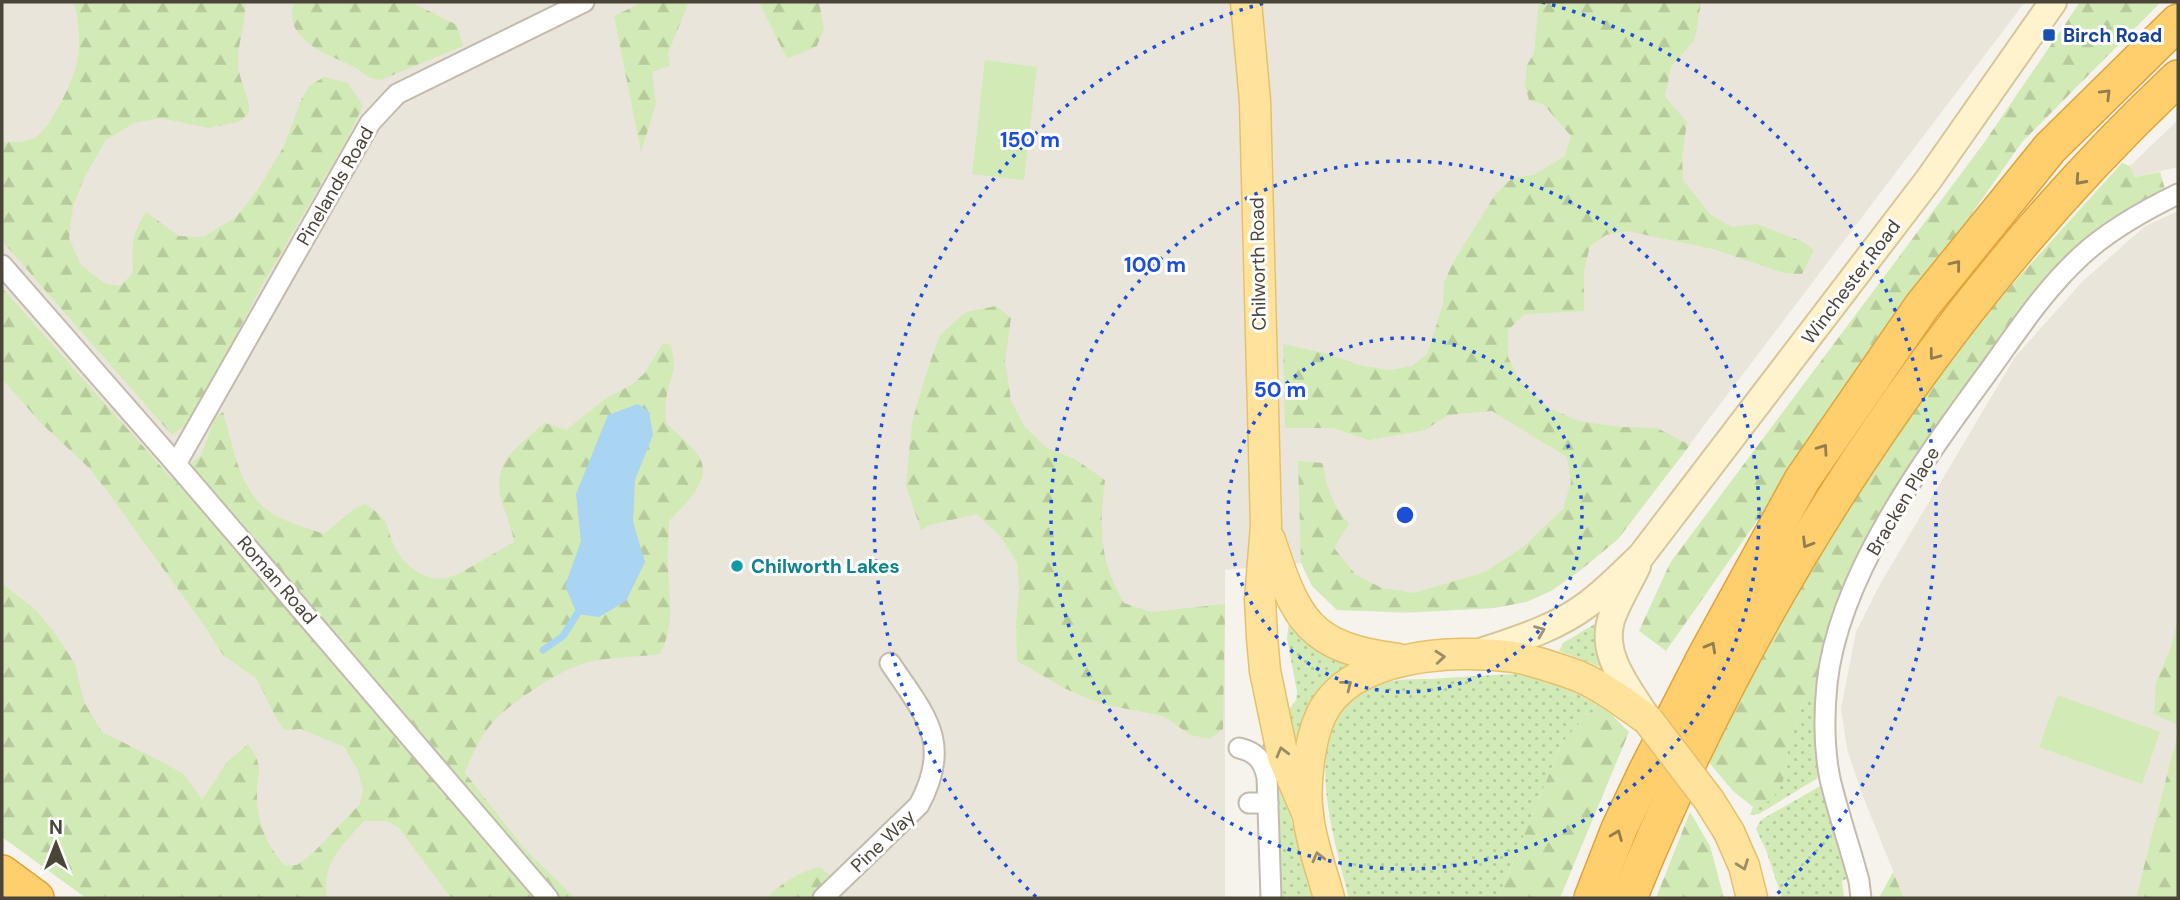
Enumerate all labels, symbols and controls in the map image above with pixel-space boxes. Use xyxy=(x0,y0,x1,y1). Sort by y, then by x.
place label: Birch Road xyxy=(2063,23,2162,48)
marker: Birch Road xyxy=(2041,27,2057,43)
one-way arrow xyxy=(2097,89,2110,102)
street label: Pinelands Road xyxy=(291,122,379,250)
text: 150 m xyxy=(1000,126,1060,154)
one-way arrow xyxy=(2075,172,2088,185)
street label: Chilworth Road xyxy=(1244,197,1272,331)
street label: Winchester Road xyxy=(1796,215,1906,349)
text: 100 m xyxy=(1124,251,1186,279)
one-way arrow xyxy=(1948,260,1960,273)
one-way arrow xyxy=(1930,347,1943,359)
text: 50 m xyxy=(1254,376,1306,404)
street label: Bracken Place xyxy=(1861,442,1945,560)
one-way arrow xyxy=(1815,444,1827,457)
centre of rings xyxy=(1393,503,1417,527)
street label: Roman Road xyxy=(232,530,322,630)
one-way arrow xyxy=(1802,535,1815,548)
place label: Chilworth Lakes xyxy=(751,554,900,579)
marker: Chilworth Lakes xyxy=(729,558,745,574)
one-way arrow xyxy=(1533,625,1545,639)
one-way arrow xyxy=(1702,642,1716,654)
one-way arrow xyxy=(1435,650,1446,665)
one-way arrow xyxy=(1339,680,1352,693)
one-way arrow xyxy=(1276,746,1290,758)
street label: Pine Way xyxy=(845,804,921,878)
north arrow xyxy=(21,809,91,879)
text: N xyxy=(49,815,63,840)
one-way arrow xyxy=(1609,829,1623,842)
one-way arrow xyxy=(1312,851,1326,863)
one-way arrow xyxy=(1734,858,1748,870)

